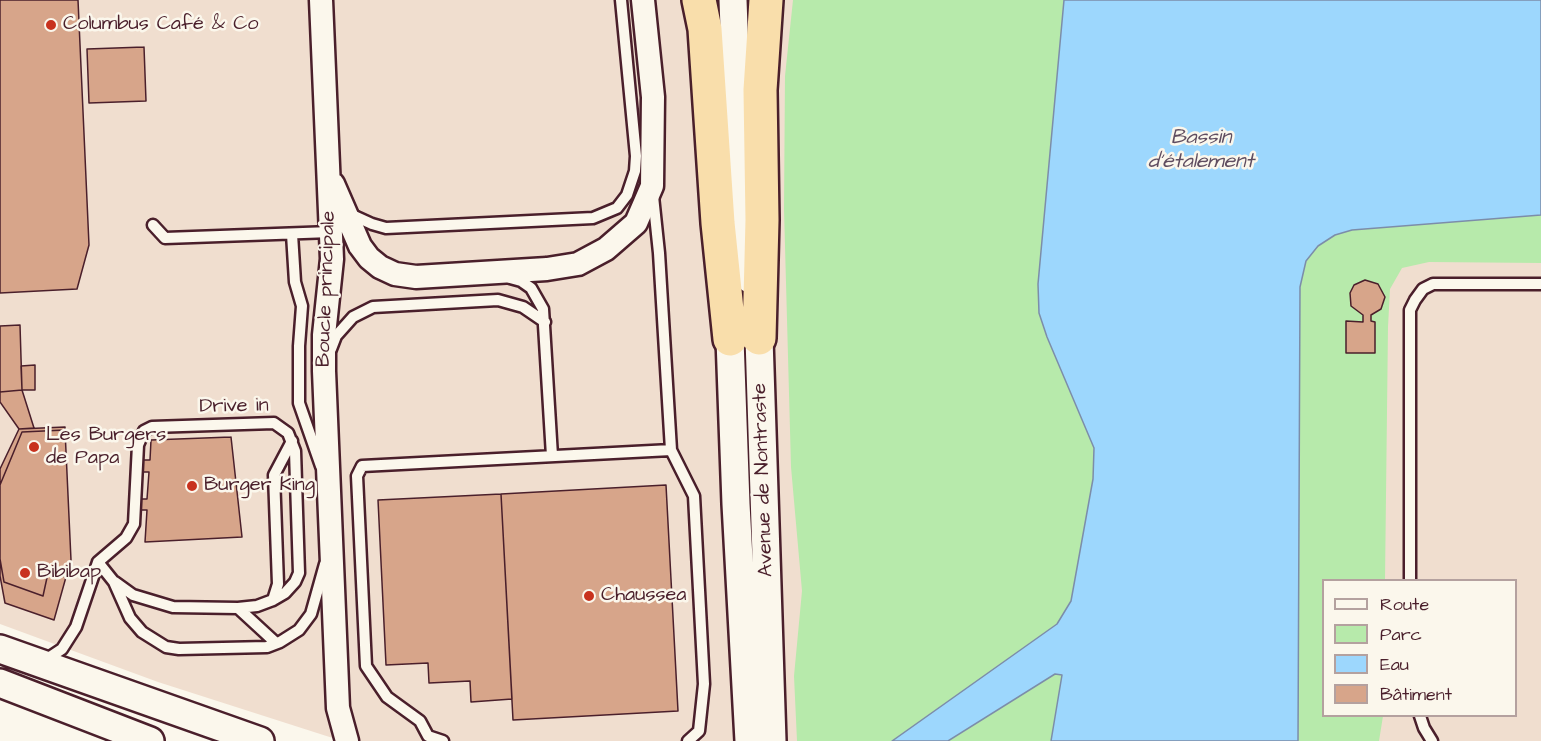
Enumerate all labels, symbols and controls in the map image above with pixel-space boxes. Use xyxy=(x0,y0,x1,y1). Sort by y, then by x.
place label: Columbus Café & Co xyxy=(63,13,259,37)
marker: Columbus Café & Co xyxy=(44,18,58,32)
water label: Bassin d'étalement xyxy=(1148,126,1254,176)
street label: Boucle principale xyxy=(312,210,342,368)
street label: Avenue de Nontraste xyxy=(749,383,779,577)
street label: Drive in xyxy=(199,394,269,420)
place label: Les Burgers de Papa xyxy=(46,424,166,471)
marker: Les Burgers de Papa xyxy=(27,440,41,454)
place label: Burger King xyxy=(204,474,315,498)
marker: Burger King xyxy=(185,479,199,493)
place label: Bibibap xyxy=(37,561,101,585)
marker: Bibibap xyxy=(18,566,32,580)
legend xyxy=(1322,579,1517,717)
place label: Chaussea xyxy=(601,584,686,608)
marker: Chaussea xyxy=(582,589,596,603)
text: Route xyxy=(1380,592,1429,617)
text: Parc xyxy=(1380,622,1422,647)
text: Eau xyxy=(1380,652,1409,677)
text: Bâtiment xyxy=(1380,682,1452,707)

